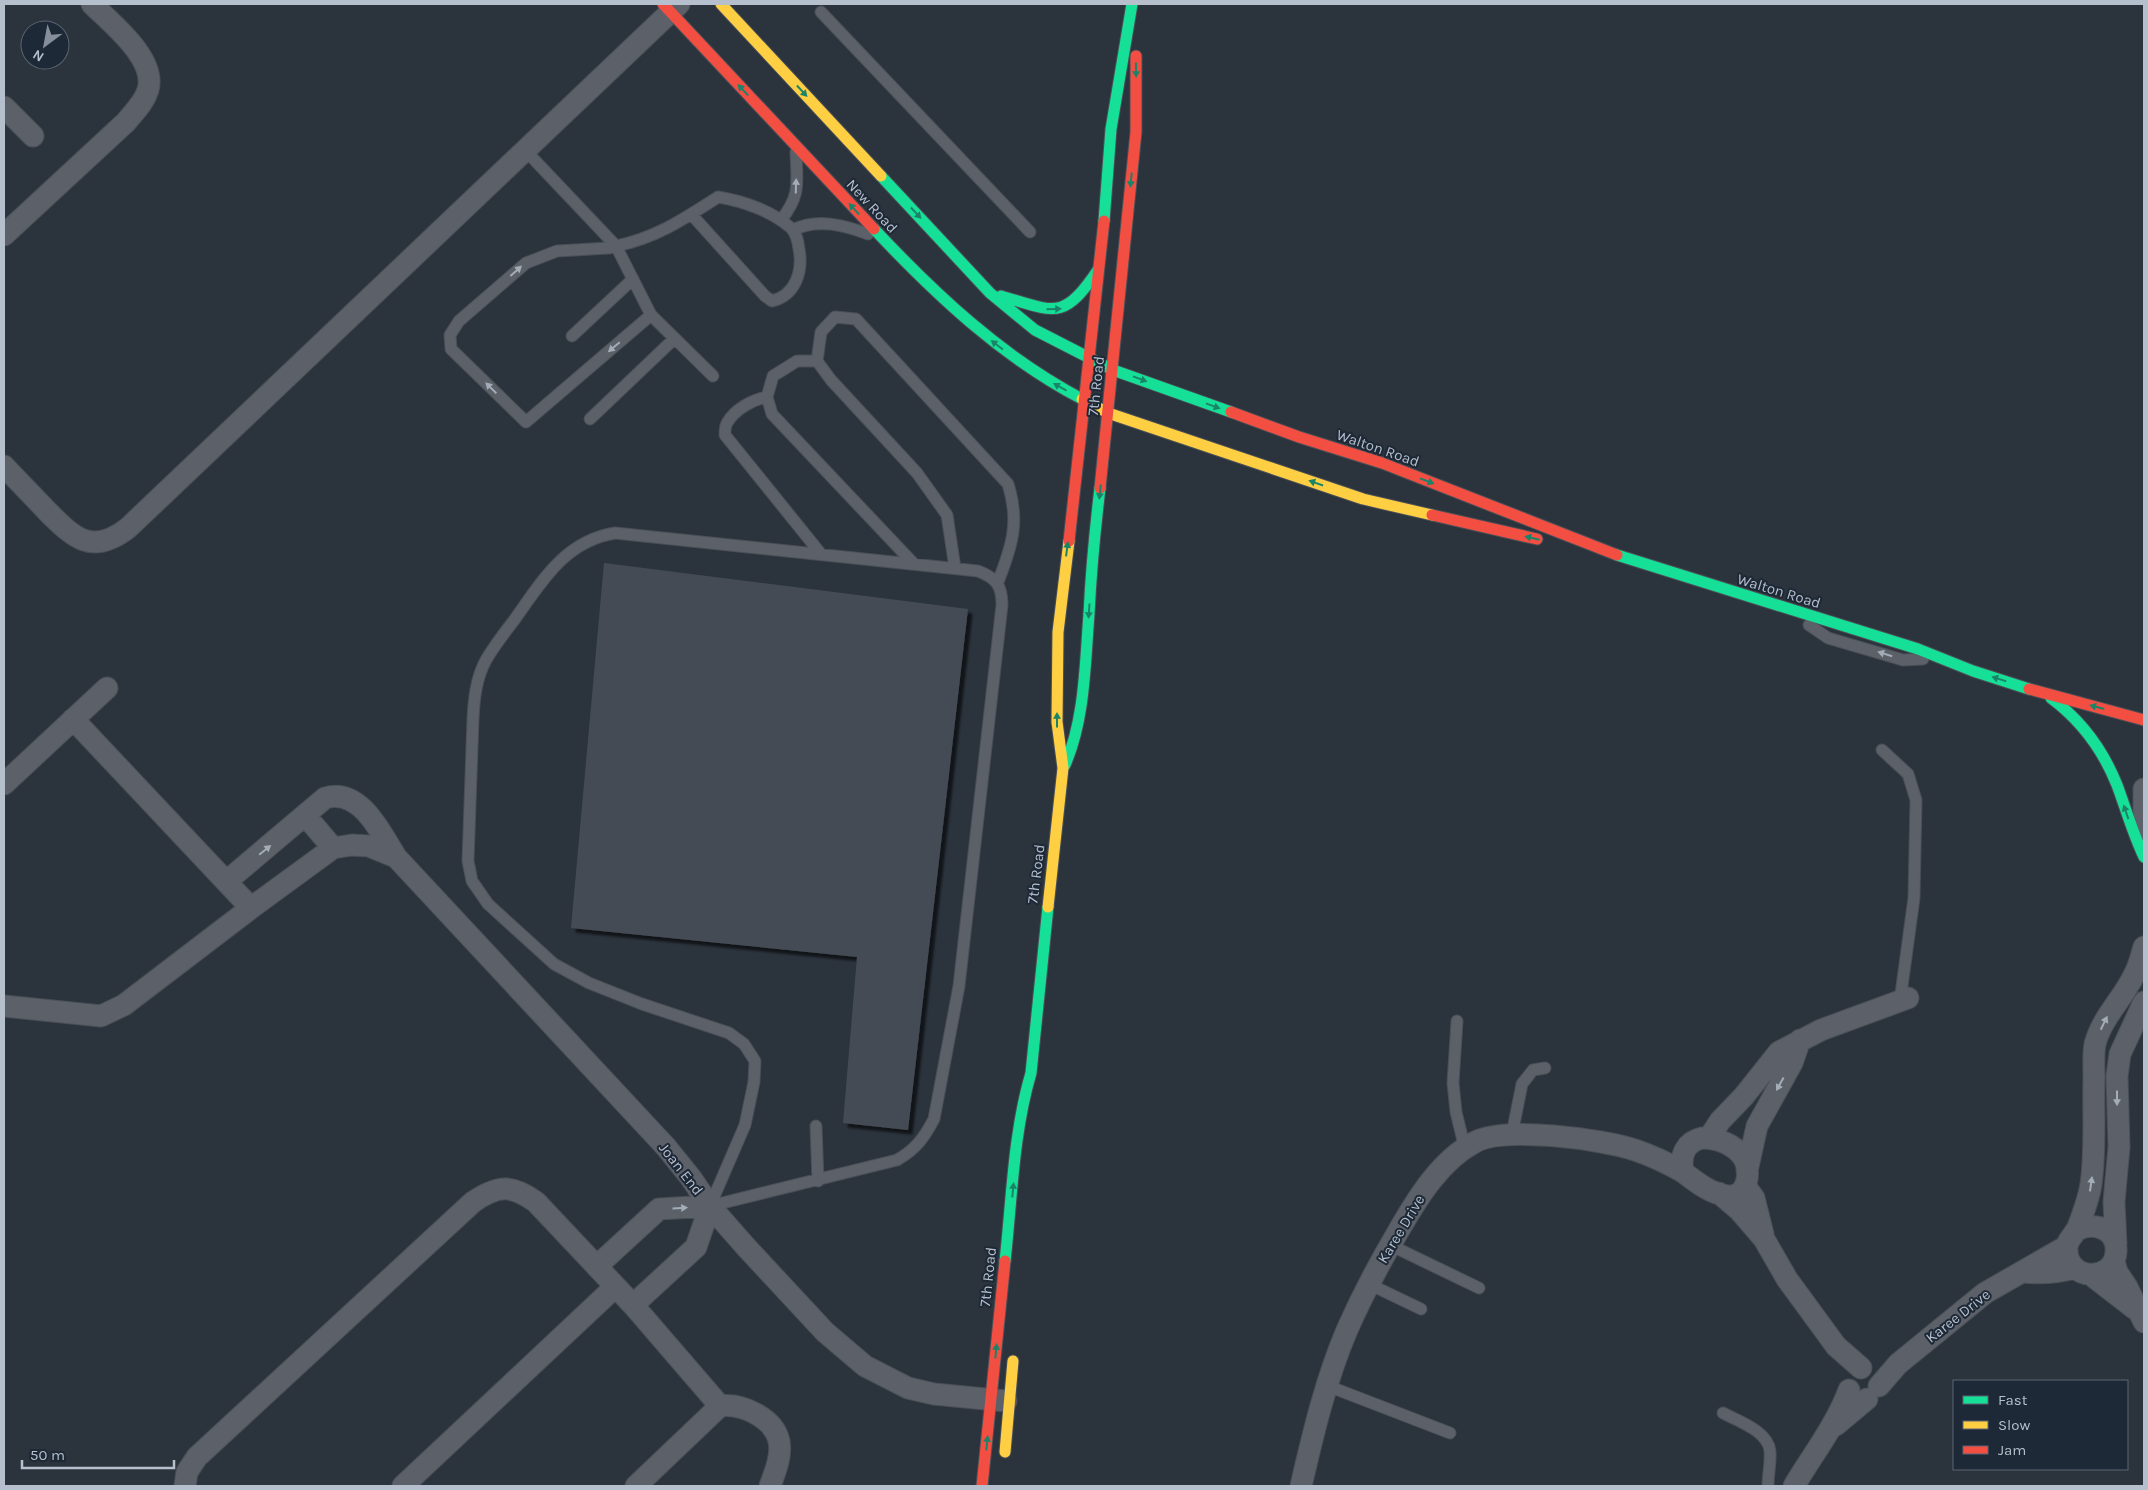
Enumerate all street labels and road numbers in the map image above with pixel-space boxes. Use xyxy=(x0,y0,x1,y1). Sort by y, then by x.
street label: New Road xyxy=(843,175,901,237)
street label: 7th Road xyxy=(1084,355,1108,417)
street label: Walton Road xyxy=(1334,425,1422,471)
street label: Walton Road xyxy=(1735,570,1823,612)
street label: 7th Road xyxy=(1023,843,1049,905)
street label: Joan End xyxy=(655,1139,707,1199)
street label: Karee Drive xyxy=(1374,1191,1428,1267)
street label: 7th Road xyxy=(976,1246,1000,1308)
street label: Karee Drive xyxy=(1922,1285,1994,1347)

